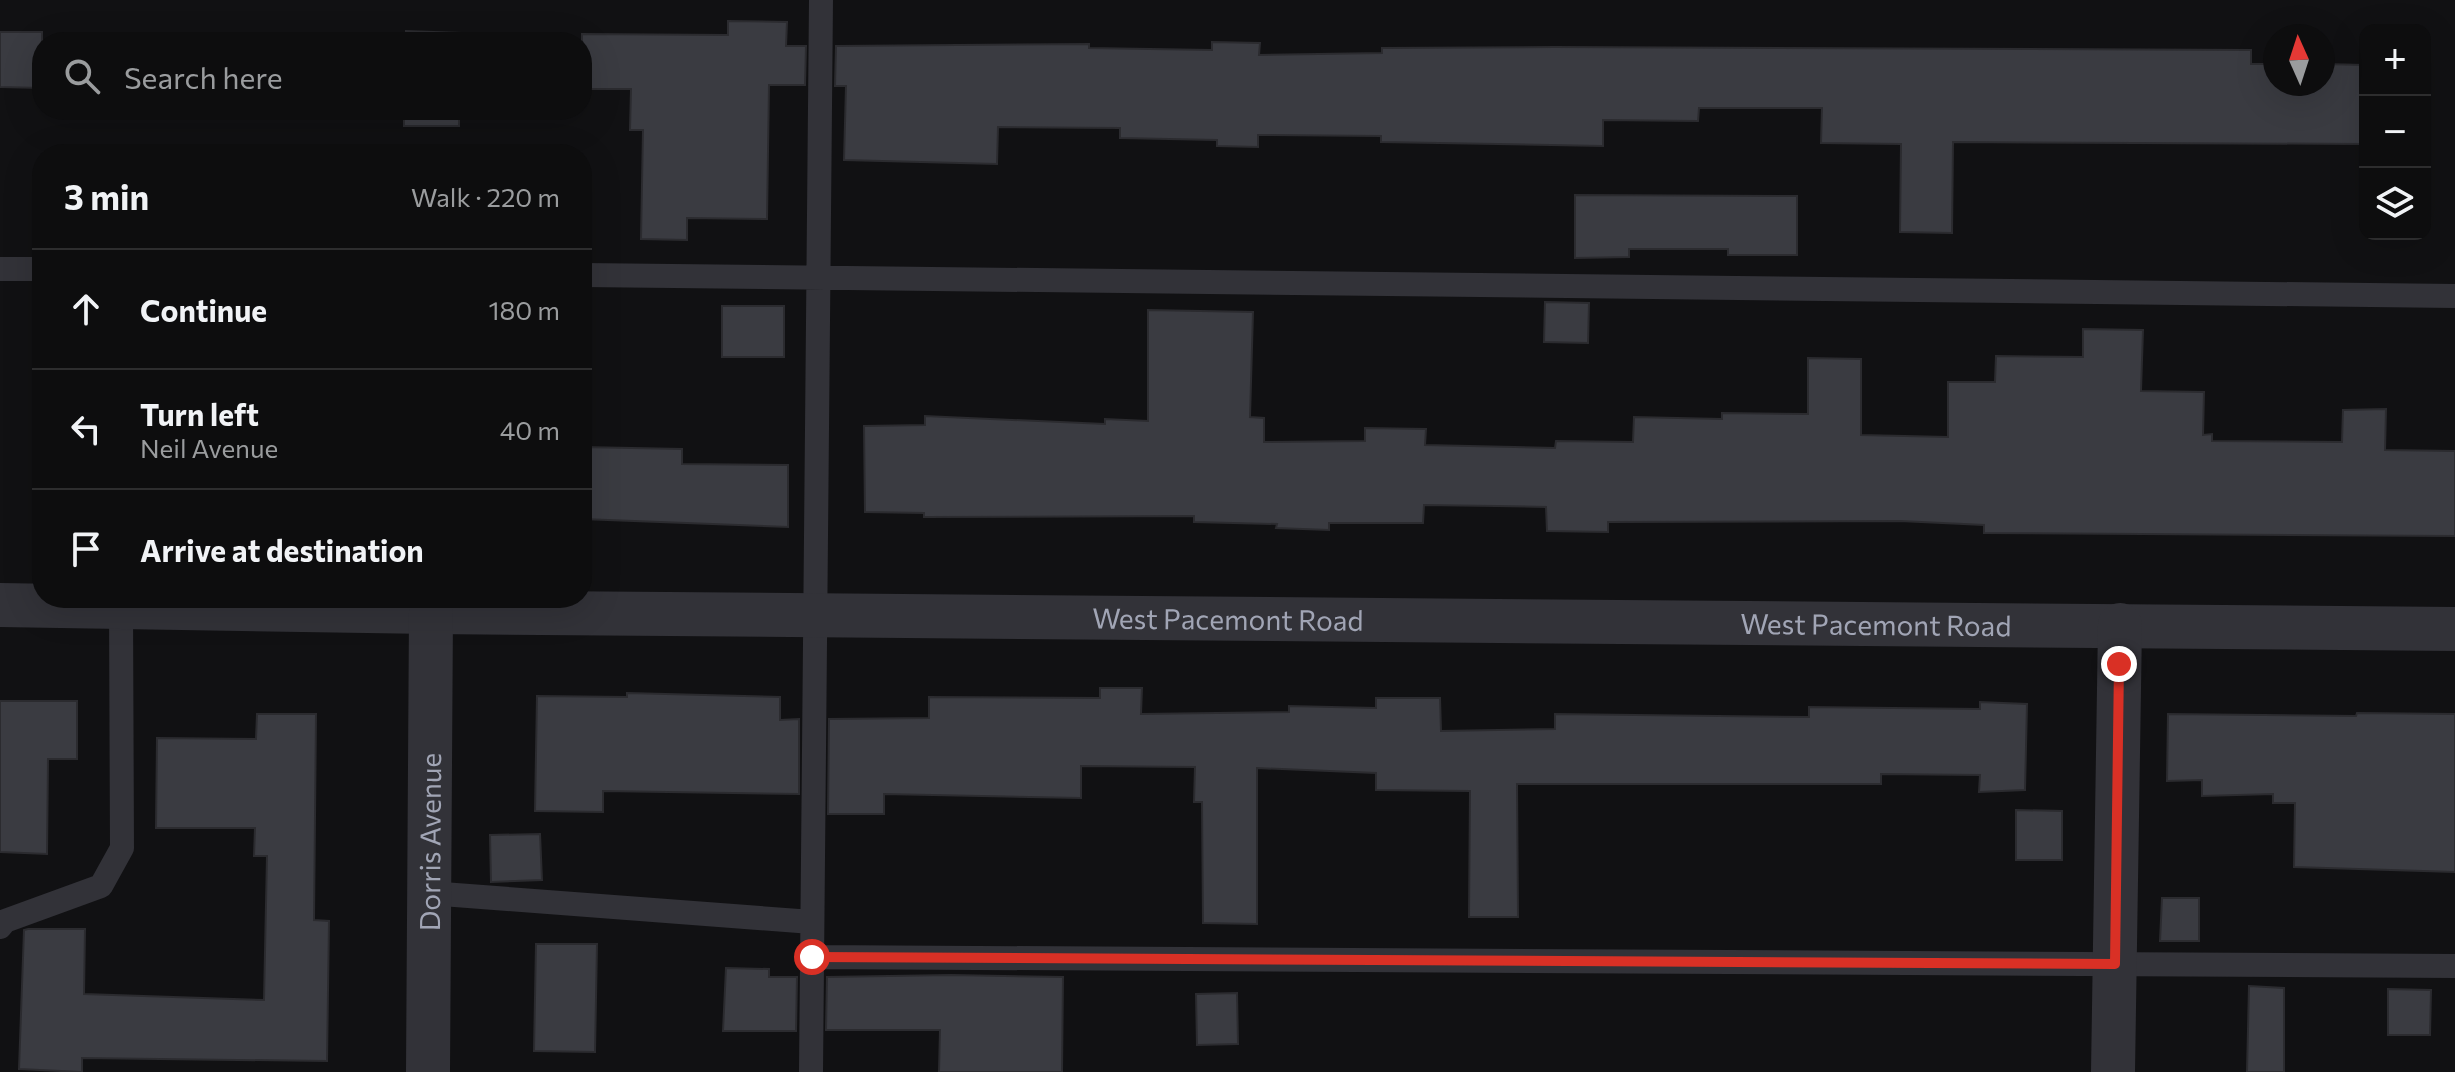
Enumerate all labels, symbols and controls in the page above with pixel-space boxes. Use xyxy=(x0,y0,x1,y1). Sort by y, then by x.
north arrow xyxy=(2263,24,2335,96)
map controls xyxy=(2359,24,2431,240)
button: + xyxy=(2359,24,2431,96)
search box xyxy=(32,32,592,120)
icon: search xyxy=(60,54,104,98)
text: Search here xyxy=(124,58,283,95)
button: − xyxy=(2359,96,2431,168)
button: layers xyxy=(2359,168,2431,240)
text: 3 min xyxy=(64,175,149,217)
text: Walk · 220 m xyxy=(411,181,560,212)
icon: ahead xyxy=(64,287,108,331)
text: Continue xyxy=(140,291,267,328)
text: 180 m xyxy=(488,294,560,325)
text: Turn left xyxy=(140,395,259,432)
icon: left xyxy=(64,407,108,451)
text: 40 m xyxy=(500,414,560,445)
text: Neil Avenue xyxy=(140,432,278,463)
icon: arrive xyxy=(64,527,108,571)
text: Arrive at destination xyxy=(140,531,424,568)
street label: West Pacemont Road xyxy=(1092,601,1364,637)
street label: West Pacemont Road xyxy=(1740,606,2012,642)
route end xyxy=(2101,646,2137,682)
street label: Dorris Avenue xyxy=(412,753,447,931)
route start xyxy=(794,939,830,975)

